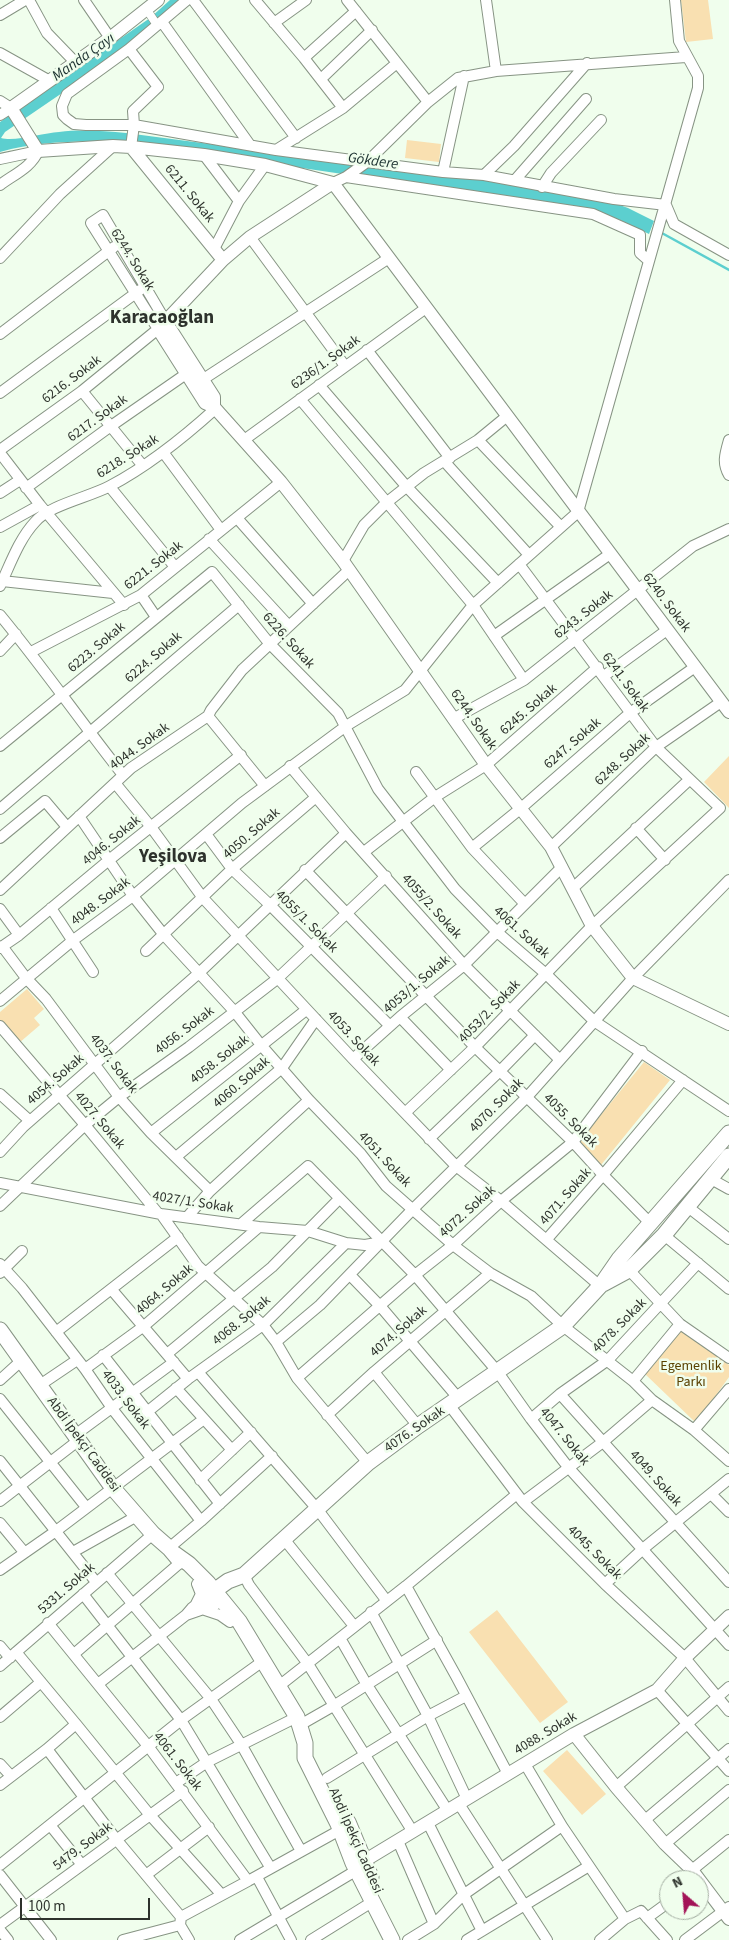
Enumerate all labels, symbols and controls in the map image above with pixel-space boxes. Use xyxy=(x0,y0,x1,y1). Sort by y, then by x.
water label: Manda Çayı xyxy=(49,30,119,86)
water label: Gökdere xyxy=(347,150,399,174)
street label: 6211. Sokak xyxy=(160,162,218,226)
street label: 6244. Sokak xyxy=(106,226,158,294)
district label: Karacaoğlan xyxy=(110,308,214,330)
street label: 6236/1. Sokak xyxy=(288,332,364,394)
street label: 6216. Sokak xyxy=(39,352,105,408)
street label: 6217. Sokak xyxy=(65,392,131,446)
street label: 6218. Sokak xyxy=(94,431,162,483)
street label: 6221. Sokak xyxy=(121,538,187,594)
street label: 6240. Sokak xyxy=(638,570,694,636)
street label: 6243. Sokak xyxy=(551,587,617,643)
street label: 6226. Sokak xyxy=(258,609,318,673)
street label: 6223. Sokak xyxy=(65,619,129,677)
street label: 6224. Sokak xyxy=(122,629,186,687)
street label: 6241. Sokak xyxy=(598,650,652,716)
street label: 6245. Sokak xyxy=(497,681,561,739)
street label: 6244. Sokak xyxy=(446,687,500,753)
street label: 6247. Sokak xyxy=(541,715,605,773)
street label: 4044. Sokak xyxy=(107,720,173,774)
street label: 6248. Sokak xyxy=(592,730,654,790)
street label: 4050. Sokak xyxy=(220,805,284,863)
street label: 4046. Sokak xyxy=(80,812,144,870)
district label: Yeşilova xyxy=(139,847,207,869)
street label: 4055/2. Sokak xyxy=(397,871,465,943)
street label: 4048. Sokak xyxy=(68,874,134,930)
street label: 4055/1. Sokak xyxy=(271,887,341,957)
street label: 4061. Sokak xyxy=(489,903,553,963)
street label: 4053/1. Sokak xyxy=(380,952,454,1018)
street label: 4053/2. Sokak xyxy=(456,977,524,1047)
street label: 4056. Sokak xyxy=(152,1003,218,1059)
street label: 4053. Sokak xyxy=(323,1008,383,1070)
street label: 4037. Sokak xyxy=(85,1031,141,1097)
street label: 4058. Sokak xyxy=(187,1032,253,1088)
street label: 4054. Sokak xyxy=(24,1051,88,1109)
street label: 4060. Sokak xyxy=(210,1054,274,1112)
street label: 4070. Sokak xyxy=(466,1075,528,1137)
street label: 4027. Sokak xyxy=(70,1089,128,1153)
street label: 4055. Sokak xyxy=(539,1090,601,1152)
street label: 4051. Sokak xyxy=(354,1129,414,1191)
street label: 4071. Sokak xyxy=(537,1165,595,1229)
street label: 4072. Sokak xyxy=(436,1182,500,1242)
street label: 4027/1. Sokak xyxy=(151,1188,235,1218)
street label: 4064. Sokak xyxy=(133,1261,197,1319)
street label: 4068. Sokak xyxy=(210,1292,274,1350)
street label: 4078. Sokak xyxy=(589,1295,651,1357)
street label: 4074. Sokak xyxy=(367,1303,431,1361)
park label: Egemenlik Parkı xyxy=(660,1359,722,1391)
street label: 4033. Sokak xyxy=(97,1367,153,1433)
street label: Abdi İpekçi Caddesi xyxy=(43,1394,123,1496)
street label: 4076. Sokak xyxy=(382,1403,448,1457)
street label: 4047. Sokak xyxy=(535,1405,593,1469)
street label: 4049. Sokak xyxy=(625,1447,685,1511)
street label: 4045. Sokak xyxy=(563,1522,625,1584)
street label: 5331. Sokak xyxy=(35,1560,99,1618)
street label: 4088. Sokak xyxy=(512,1709,580,1759)
street label: 4061. Sokak xyxy=(149,1729,205,1795)
street label: Abdi İpekçi Caddesi xyxy=(324,1786,386,1896)
street label: 5479. Sokak xyxy=(50,1819,116,1875)
north arrow xyxy=(659,1870,709,1920)
text: N xyxy=(669,1872,686,1894)
scale bar xyxy=(22,1888,152,1920)
text: 100 m xyxy=(28,1896,66,1917)

